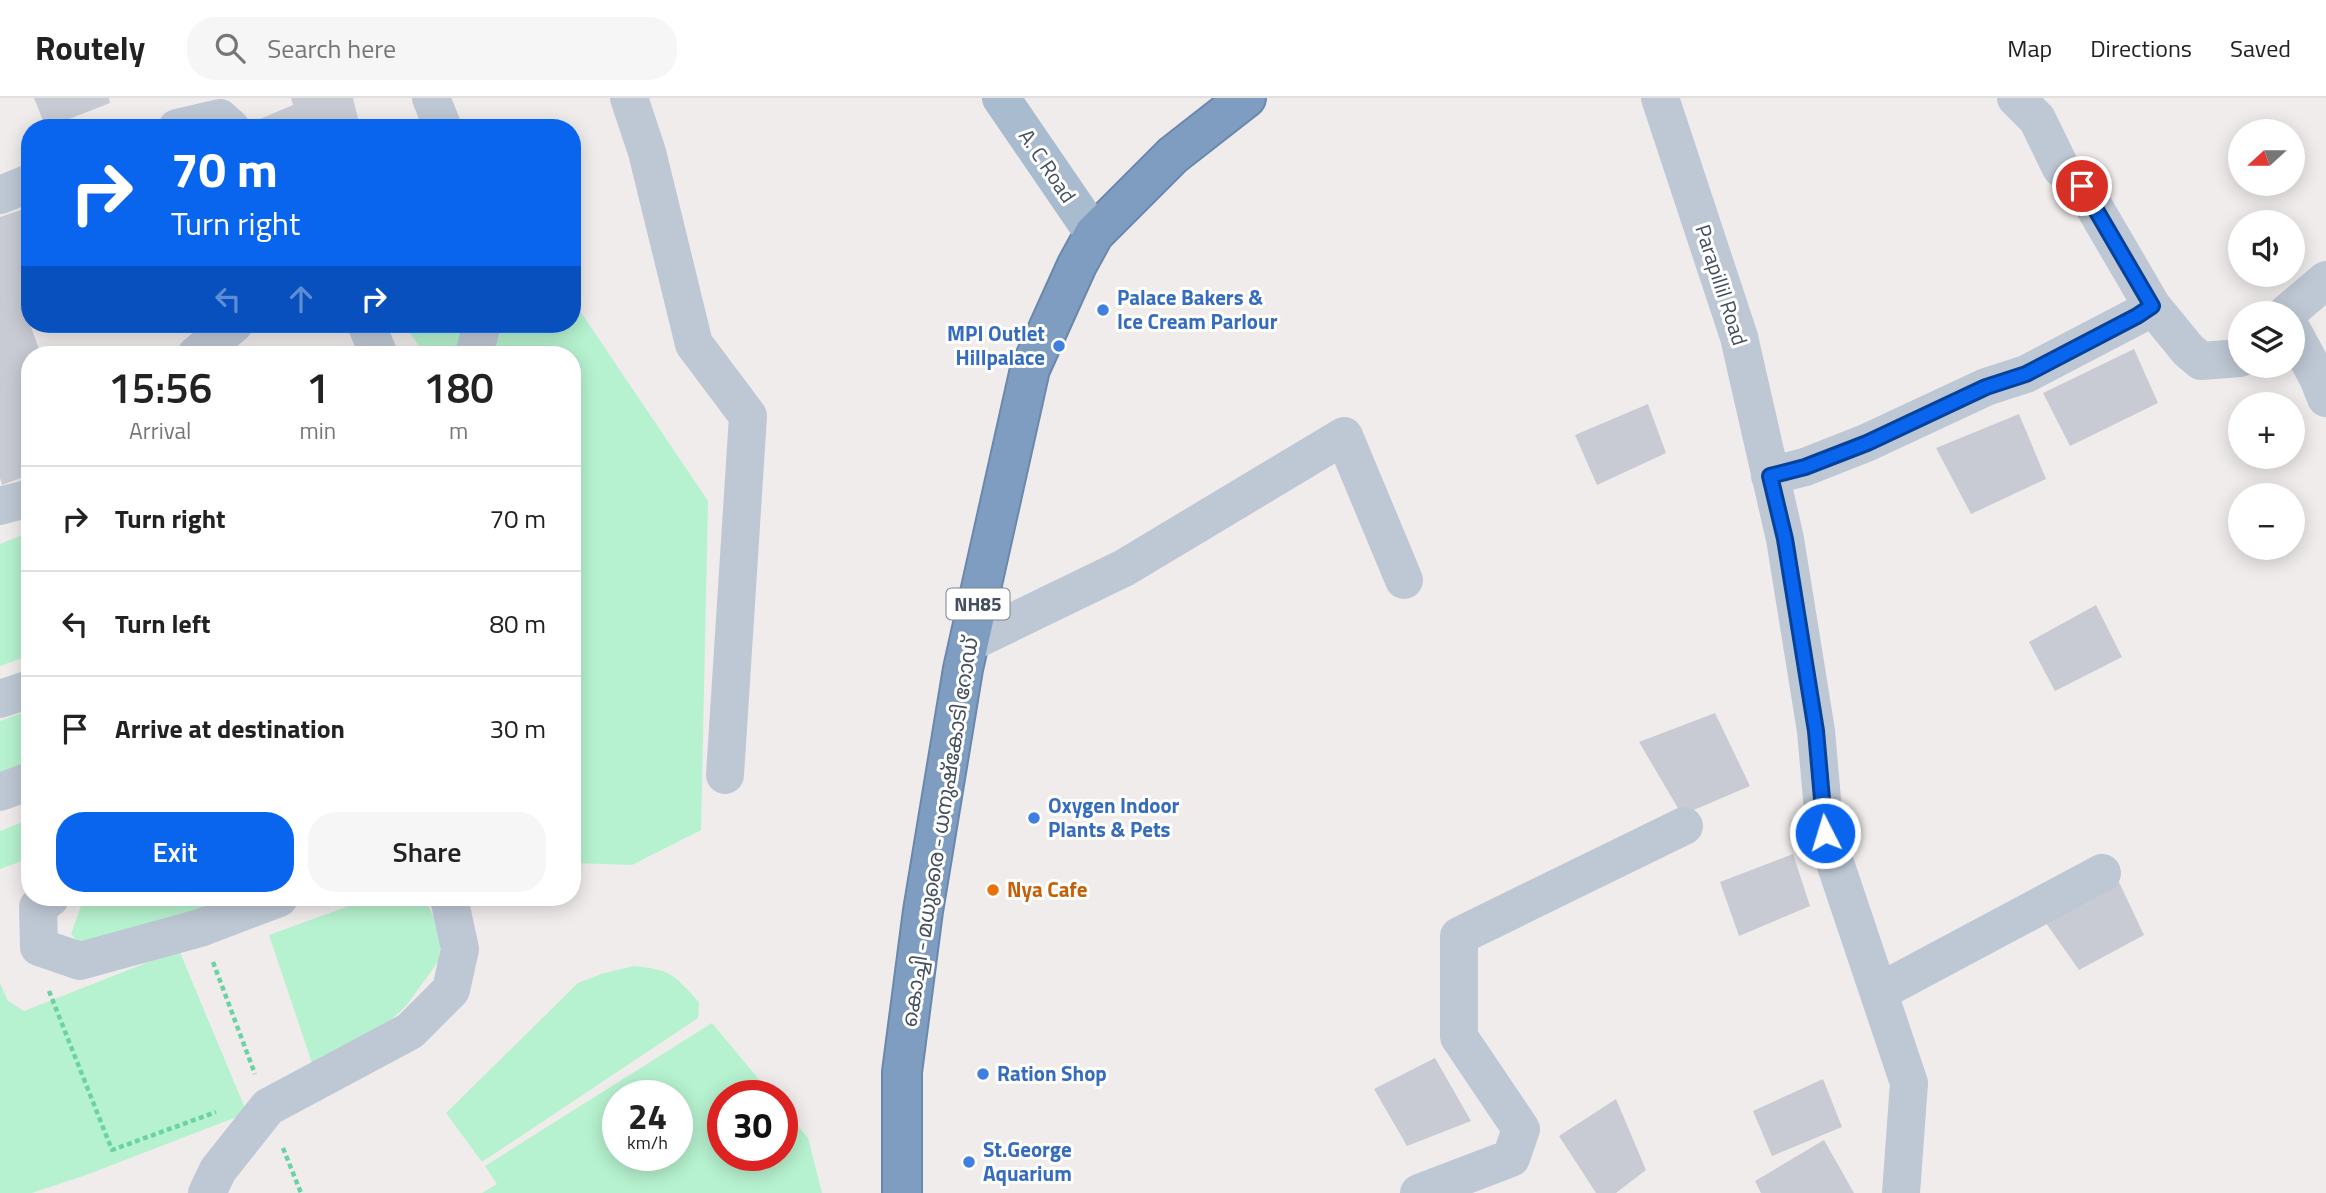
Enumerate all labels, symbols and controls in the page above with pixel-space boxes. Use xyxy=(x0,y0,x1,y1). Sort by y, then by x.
search box xyxy=(187,17,677,80)
text: Routely xyxy=(35,23,145,73)
icon: search xyxy=(211,29,249,67)
text: Search here xyxy=(267,29,396,68)
text: Map xyxy=(2007,30,2052,66)
text: Directions xyxy=(2090,30,2192,66)
text: Saved xyxy=(2230,30,2291,66)
north arrow xyxy=(2228,119,2305,196)
map controls xyxy=(2228,119,2305,560)
street label: A. C Road xyxy=(1011,122,1084,209)
text: 70 m xyxy=(171,131,278,206)
icon: right xyxy=(56,147,147,238)
pin xyxy=(2052,156,2112,216)
icon: arrive xyxy=(2063,167,2101,205)
text: Turn right xyxy=(171,199,300,247)
button: sound xyxy=(2228,210,2305,287)
street label: Parapillil Road xyxy=(1687,220,1757,349)
icon: left xyxy=(209,280,247,318)
icon: ahead xyxy=(282,280,320,318)
icon: right xyxy=(355,280,393,318)
place label: Palace Bakers & Ice Cream Parlour xyxy=(1117,281,1278,337)
button: layers xyxy=(2228,301,2305,378)
marker: Palace Bakers & Ice Cream Parlour xyxy=(1095,302,1111,318)
place label: MPI Outlet Hillpalace xyxy=(947,317,1045,373)
marker: MPI Outlet Hillpalace xyxy=(1051,338,1067,354)
text: 15:56 xyxy=(108,355,212,419)
text: 1 xyxy=(306,355,330,419)
text: 180 xyxy=(423,355,494,419)
button: + xyxy=(2228,392,2305,469)
text: Arrival xyxy=(129,413,191,448)
text: min xyxy=(299,413,336,448)
text: m xyxy=(449,413,468,448)
button: − xyxy=(2228,483,2305,560)
text: Turn right xyxy=(115,499,226,538)
text: 70 m xyxy=(489,499,546,538)
icon: right xyxy=(56,500,94,538)
road number: NH85 xyxy=(946,589,1010,620)
text: Turn left xyxy=(115,604,210,643)
text: 80 m xyxy=(489,604,546,643)
icon: left xyxy=(56,605,94,643)
street label: കൊച്ചി - മധുരൈ - ധനുഷ്‌കോടി റോഡ് xyxy=(892,633,986,1029)
text: Arrive at destination xyxy=(115,709,345,748)
text: 30 m xyxy=(489,709,546,748)
icon: arrive xyxy=(56,710,94,748)
place label: Oxygen Indoor Plants & Pets xyxy=(1048,789,1180,845)
position arrow xyxy=(1788,796,1862,870)
marker: Oxygen Indoor Plants & Pets xyxy=(1026,810,1042,826)
button: Exit xyxy=(56,812,294,892)
button: Share xyxy=(308,812,546,892)
place label: Nya Cafe xyxy=(1007,873,1088,905)
marker: Nya Cafe xyxy=(985,882,1001,898)
place label: Ration Shop xyxy=(997,1057,1107,1089)
marker: Ration Shop xyxy=(975,1066,991,1082)
speed limit sign: 30 xyxy=(707,1080,798,1171)
text: 24 xyxy=(628,1089,667,1143)
text: km/h xyxy=(627,1129,668,1156)
place label: St.George Aquarium xyxy=(983,1133,1072,1189)
marker: St.George Aquarium xyxy=(961,1154,977,1170)

